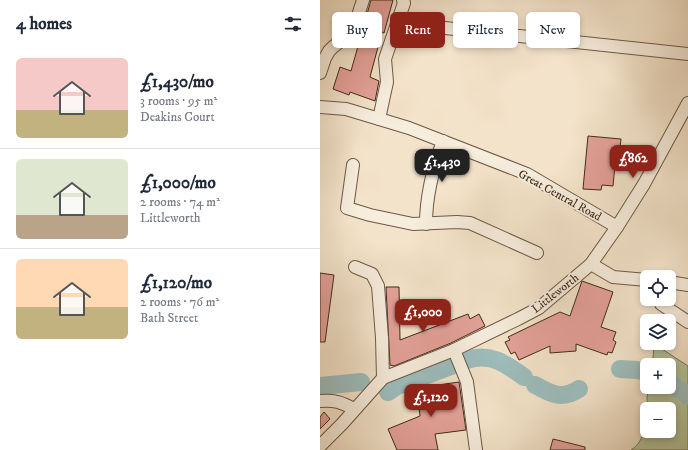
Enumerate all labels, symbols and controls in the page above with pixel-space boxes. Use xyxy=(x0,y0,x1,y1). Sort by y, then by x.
chip: Buy xyxy=(332,12,382,48)
chip: Rent xyxy=(390,12,445,48)
chip: Filters xyxy=(453,12,518,48)
chip: New xyxy=(526,12,580,48)
text: 4 homes xyxy=(16,13,72,35)
icon: filters xyxy=(282,13,304,35)
text: £1,430/mo xyxy=(140,71,214,93)
icon: home xyxy=(48,74,96,122)
text: 3 rooms · 95 m² xyxy=(140,93,217,109)
text: Deakins Court xyxy=(140,109,215,125)
pin: £862 xyxy=(609,145,657,179)
pin: £1,430 xyxy=(409,149,475,183)
text: £862 xyxy=(619,150,647,166)
text: £1,430 xyxy=(424,154,460,170)
street label: Great Central Road xyxy=(515,166,604,225)
text: £1,000/mo xyxy=(140,172,216,194)
icon: home xyxy=(48,175,96,223)
text: 2 rooms · 74 m² xyxy=(140,194,220,210)
text: Littleworth xyxy=(140,210,201,226)
street label: Littleworth xyxy=(529,270,583,317)
map controls xyxy=(640,270,676,438)
button: locate xyxy=(640,270,676,306)
text: £1,120/mo xyxy=(140,272,212,294)
icon: home xyxy=(48,275,96,323)
text: 2 rooms · 76 m² xyxy=(140,294,219,310)
pin: £1,000 xyxy=(390,299,456,333)
text: £1,000 xyxy=(404,304,442,320)
text: Bath Street xyxy=(140,310,198,326)
button: layers xyxy=(640,314,676,350)
button: + xyxy=(640,358,676,394)
pin: £1,120 xyxy=(398,384,464,418)
text: £1,120 xyxy=(413,389,449,405)
button: − xyxy=(640,402,676,438)

